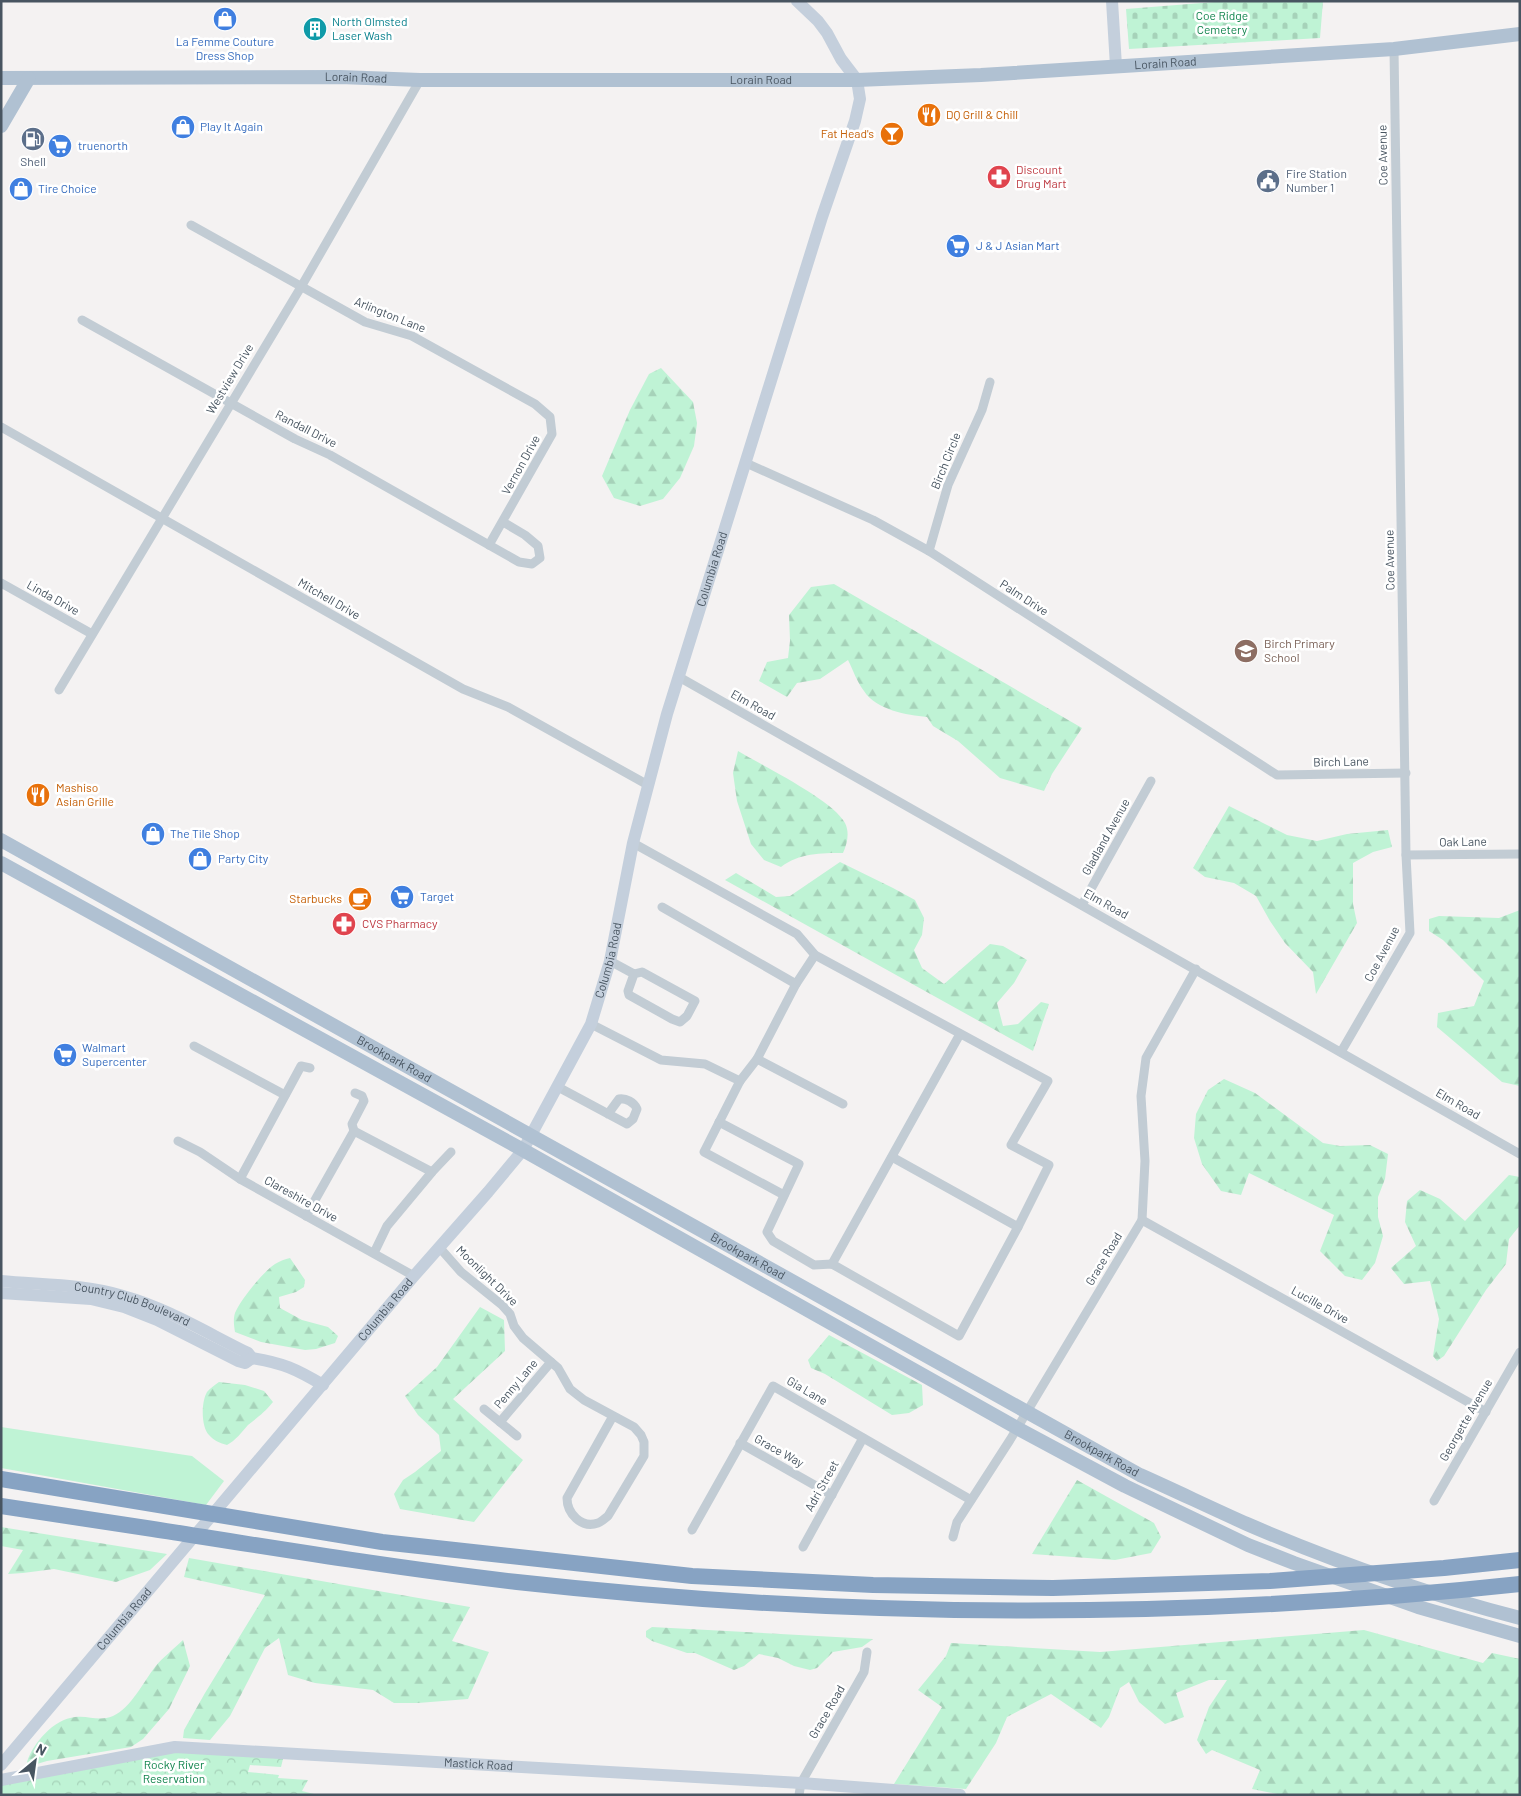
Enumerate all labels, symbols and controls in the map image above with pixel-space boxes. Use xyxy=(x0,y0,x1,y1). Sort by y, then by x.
shop icon: La Femme Couture Dress Shop xyxy=(212,6,238,32)
park label: Coe Ridge Cemetery xyxy=(1196,8,1248,36)
place label: North Olmsted Laser Wash xyxy=(332,14,407,42)
building icon: North Olmsted Laser Wash xyxy=(302,16,328,42)
place label: La Femme Couture Dress Shop xyxy=(176,34,274,62)
street label: Lorain Road xyxy=(1134,53,1197,71)
street label: Lorain Road xyxy=(325,69,387,85)
street label: Lorain Road xyxy=(730,72,792,86)
restaurant icon: DQ Grill & Chill xyxy=(916,102,942,128)
place label: DQ Grill & Chill xyxy=(946,107,1018,121)
shop icon: Play It Again xyxy=(170,114,196,140)
place label: Play It Again xyxy=(200,119,263,133)
bar icon: Fat Head's xyxy=(879,121,905,147)
street label: Coe Avenue xyxy=(1374,125,1390,186)
fuel station icon: Shell xyxy=(20,126,46,152)
place label: Fat Head's xyxy=(821,126,874,140)
supermarket icon: truenorth xyxy=(47,133,73,159)
place label: truenorth xyxy=(78,138,128,152)
place label: Shell xyxy=(20,154,46,168)
place label: Discount Drug Mart xyxy=(1016,162,1067,190)
pharmacy icon: Discount Drug Mart xyxy=(986,164,1012,190)
place label: Fire Station Number 1 xyxy=(1286,166,1347,194)
public building icon: Fire Station Number 1 xyxy=(1255,168,1281,194)
shop icon: Tire Choice xyxy=(8,176,34,202)
place label: Tire Choice xyxy=(38,181,97,195)
supermarket icon: J & J Asian Mart xyxy=(945,233,971,259)
place label: J & J Asian Mart xyxy=(976,238,1060,252)
street label: Arlington Lane xyxy=(353,293,428,335)
street label: Westview Drive xyxy=(203,341,256,416)
street label: Randall Drive xyxy=(273,407,340,450)
street label: Birch Circle xyxy=(927,430,963,491)
street label: Vernon Drive xyxy=(498,432,542,497)
street label: Columbia Road xyxy=(693,530,729,608)
street label: Coe Avenue xyxy=(1381,530,1397,591)
street label: Mitchell Drive xyxy=(296,575,363,622)
street label: Palm Drive xyxy=(998,576,1051,618)
street label: Linda Drive xyxy=(25,577,82,617)
place label: Birch Primary School xyxy=(1264,636,1335,664)
school or university icon: Birch Primary School xyxy=(1233,638,1259,664)
street label: Elm Road xyxy=(729,686,778,722)
street label: Birch Lane xyxy=(1313,754,1369,768)
place label: Mashiso Asian Grille xyxy=(56,780,114,808)
restaurant icon: Mashiso Asian Grille xyxy=(25,782,51,808)
street label: Gladland Avenue xyxy=(1078,796,1132,877)
shop icon: The Tile Shop xyxy=(140,821,166,847)
place label: The Tile Shop xyxy=(170,826,240,840)
street label: Oak Lane xyxy=(1439,834,1487,848)
shop icon: Party City xyxy=(187,846,213,872)
place label: Party City xyxy=(218,851,269,865)
supermarket icon: Target xyxy=(389,884,415,910)
street label: Elm Road xyxy=(1082,885,1131,921)
cafe icon: Starbucks xyxy=(347,886,373,912)
place label: Target xyxy=(420,889,454,903)
place label: Starbucks xyxy=(289,891,342,905)
pharmacy icon: CVS Pharmacy xyxy=(331,911,357,937)
place label: CVS Pharmacy xyxy=(362,916,438,930)
street label: Columbia Road xyxy=(591,921,623,1000)
street label: Coe Avenue xyxy=(1361,923,1402,984)
street label: Brookpark Road xyxy=(355,1032,434,1085)
place label: Walmart Supercenter xyxy=(82,1040,147,1068)
supermarket icon: Walmart Supercenter xyxy=(52,1042,78,1068)
street label: Elm Road xyxy=(1434,1085,1483,1121)
street label: Clareshire Drive xyxy=(262,1172,341,1224)
street label: Brookpark Road xyxy=(709,1229,788,1282)
street label: Grace Road xyxy=(1082,1229,1124,1288)
street label: Moonlight Drive xyxy=(454,1242,521,1308)
street label: Columbia Road xyxy=(354,1275,415,1343)
street label: Country Club Boulevard xyxy=(73,1279,193,1328)
street label: Lucille Drive xyxy=(1289,1283,1352,1326)
street label: Penny Lane xyxy=(491,1356,540,1411)
street label: Gia Lane xyxy=(785,1373,830,1407)
street label: Georgette Avenue xyxy=(1436,1376,1494,1463)
street label: Brookpark Road xyxy=(1062,1426,1142,1479)
street label: Grace Way xyxy=(752,1431,807,1470)
street label: Adri Street xyxy=(801,1458,841,1514)
street label: Columbia Road xyxy=(93,1584,154,1653)
street label: Grace Road xyxy=(805,1682,847,1741)
north arrow xyxy=(10,1736,60,1786)
text: N xyxy=(33,1740,50,1759)
street label: Mastick Road xyxy=(444,1754,513,1772)
park label: Rocky River Reservation xyxy=(143,1757,205,1785)

